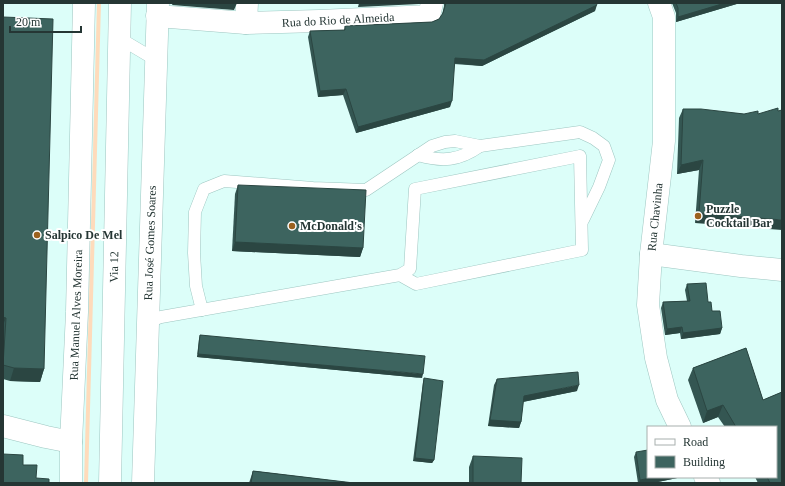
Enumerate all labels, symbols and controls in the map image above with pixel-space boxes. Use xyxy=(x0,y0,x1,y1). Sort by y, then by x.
scale bar xyxy=(10,8,81,34)
street label: Rua do Rio de Almeida xyxy=(281,10,395,30)
text: 20 m xyxy=(16,15,41,29)
street label: Rua Chavinha xyxy=(644,182,666,252)
street label: Rua José Gomes Soares xyxy=(141,185,159,301)
place label: Puzzle Cocktail Bar xyxy=(706,202,772,230)
marker: Puzzle Cocktail Bar xyxy=(693,211,703,221)
place label: McDonald's xyxy=(300,219,362,233)
marker: McDonald's xyxy=(287,221,297,231)
place label: Salpico De Mel xyxy=(45,228,123,242)
marker: Salpico De Mel xyxy=(32,230,42,240)
street label: Rua Manuel Alves Moreira xyxy=(67,249,85,381)
street label: Via 12 xyxy=(107,251,121,283)
legend xyxy=(647,426,777,478)
text: Road xyxy=(683,435,708,449)
text: Building xyxy=(683,455,725,469)

